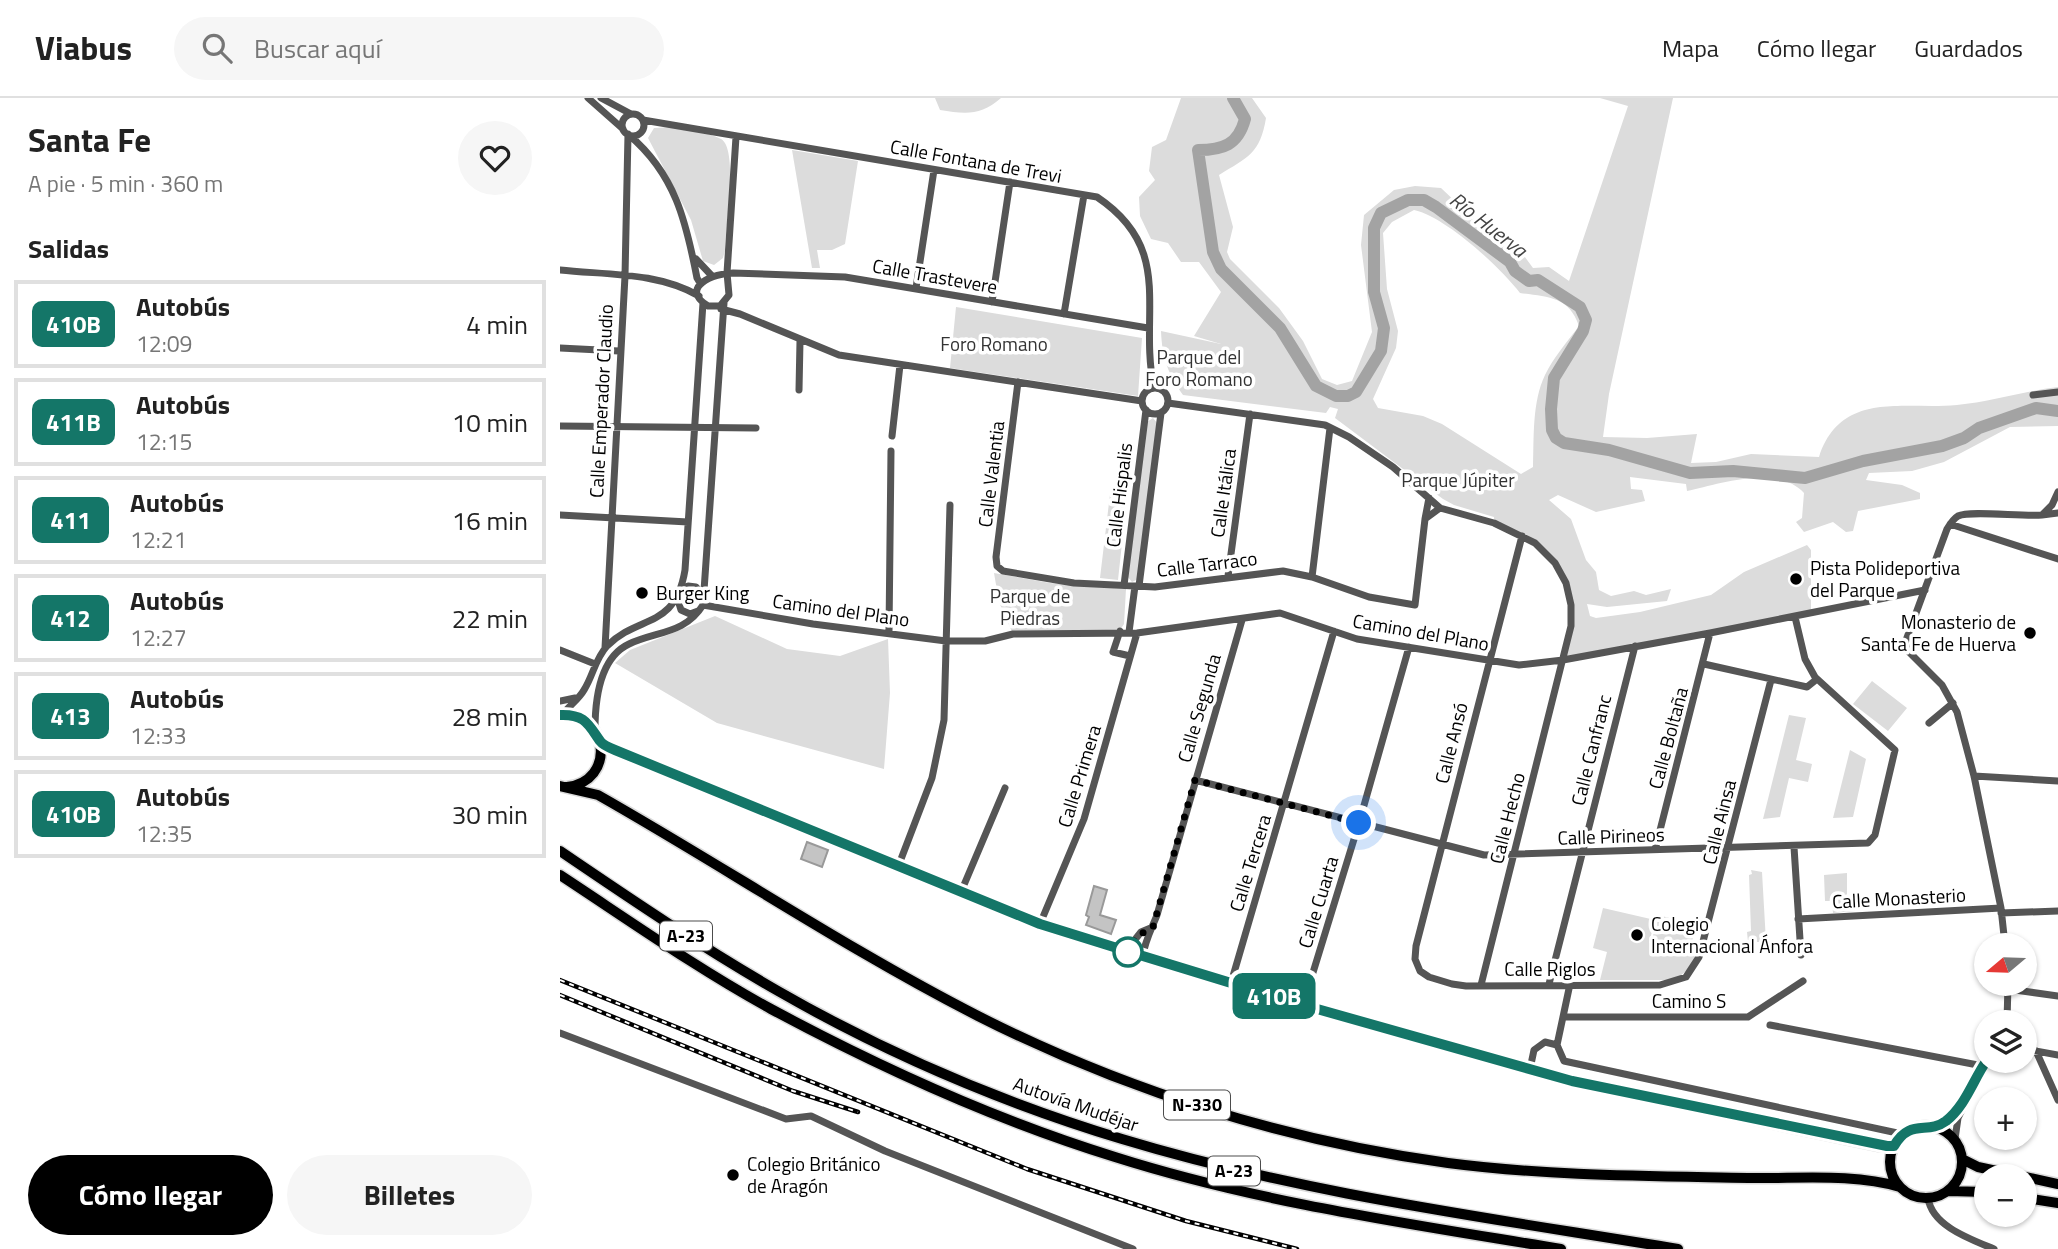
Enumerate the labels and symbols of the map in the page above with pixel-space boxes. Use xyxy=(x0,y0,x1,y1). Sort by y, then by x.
street label: Calle Fontana de Trevi xyxy=(888,131,1064,190)
water label: Río Huerva xyxy=(1443,184,1535,266)
street label: Calle Trastevere xyxy=(870,250,1000,301)
street label: Calle Emperador Claudio xyxy=(581,303,620,499)
park label: Foro Romano xyxy=(940,329,1048,358)
park label: Parque del Foro Romano xyxy=(1145,342,1253,393)
street label: Calle Valentia xyxy=(970,419,1011,529)
street label: Calle Hispalis xyxy=(1098,441,1139,549)
street label: Calle Itálica xyxy=(1202,446,1243,539)
park label: Parque Júpiter xyxy=(1401,465,1515,494)
street label: Calle Tarraco xyxy=(1155,543,1259,584)
place label: Pista Polideportiva del Parque xyxy=(1810,553,1960,604)
marker: Pista Polideportiva del Parque xyxy=(1788,571,1804,587)
place label: Burger King xyxy=(656,578,750,607)
park label: Parque de Piedras xyxy=(990,581,1070,632)
marker: Burger King xyxy=(634,585,650,601)
street label: Camino del Plano xyxy=(771,586,911,633)
street label: Camino del Plano xyxy=(1351,605,1492,658)
place label: Monasterio de Santa Fe de Huerva xyxy=(1861,607,2016,658)
marker: Monasterio de Santa Fe de Huerva xyxy=(2022,625,2038,641)
street label: Calle Segunda xyxy=(1169,650,1228,766)
street label: Calle Boltaña xyxy=(1640,683,1695,792)
street label: Calle Canfranc xyxy=(1563,691,1618,808)
street label: Calle Ansó xyxy=(1426,699,1475,787)
street label: Calle Primera xyxy=(1049,720,1108,831)
street label: Calle Hecho xyxy=(1481,769,1532,867)
street label: Calle Ainsa xyxy=(1694,776,1743,867)
your location xyxy=(1341,805,1376,840)
street label: Calle Tercera xyxy=(1221,810,1278,915)
street label: Calle Pirineos xyxy=(1557,819,1665,852)
street label: Calle Cuarta xyxy=(1290,852,1345,951)
street label: Calle Monasterio xyxy=(1831,880,1967,915)
place label: Colegio Internacional Ánfora xyxy=(1651,909,1813,960)
road number: A-23 xyxy=(660,922,712,950)
marker: Colegio Internacional Ánfora xyxy=(1629,927,1645,943)
north arrow xyxy=(1974,933,2037,996)
unlabelled marker xyxy=(1113,937,1143,967)
street label: Calle Riglos xyxy=(1504,954,1596,983)
line badge: 410B xyxy=(1225,973,1323,1019)
street label: Camino S xyxy=(1652,986,1726,1015)
street label: Autovía Mudéjar xyxy=(1010,1069,1143,1139)
road number: N-330 xyxy=(1164,1090,1230,1120)
place label: Colegio Británico de Aragón xyxy=(747,1149,881,1200)
road number: A-23 xyxy=(1208,1156,1260,1186)
marker: Colegio Británico de Aragón xyxy=(725,1167,741,1183)

